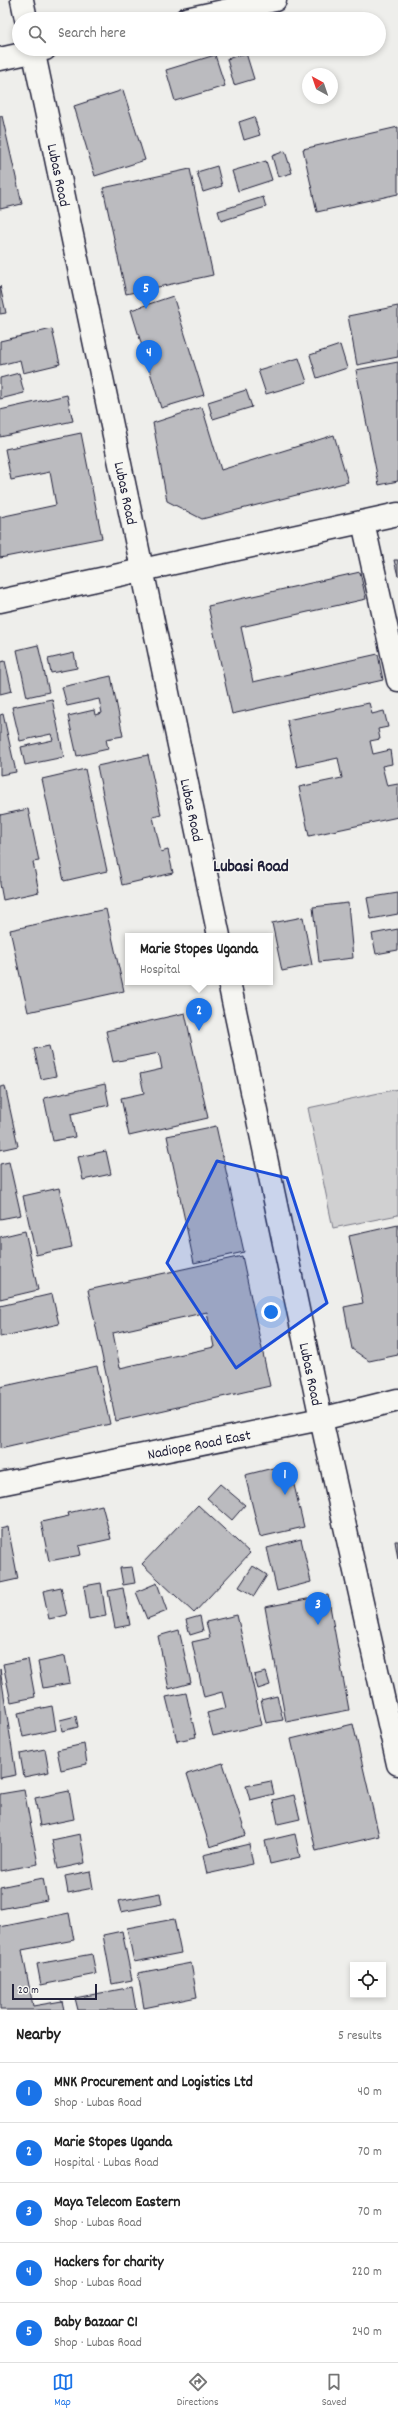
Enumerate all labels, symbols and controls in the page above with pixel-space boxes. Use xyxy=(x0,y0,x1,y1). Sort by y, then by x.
search box xyxy=(12,12,386,56)
icon: search xyxy=(26,23,48,45)
text: Search here xyxy=(58,23,126,45)
north arrow xyxy=(302,68,338,104)
street label: Lubas Road xyxy=(40,142,74,209)
pin: 5 xyxy=(133,276,159,309)
pin: 4 xyxy=(136,340,162,373)
street label: Lubas Road xyxy=(107,460,141,527)
street label: Lubas Road xyxy=(173,777,207,844)
district label: Lubasi Road xyxy=(213,856,289,880)
popup xyxy=(125,933,273,985)
text: Marie Stopes Uganda xyxy=(140,939,258,961)
text: Hospital xyxy=(140,961,180,980)
pin: 2 xyxy=(186,998,212,1031)
your location xyxy=(261,1302,281,1322)
street label: Lubas Road xyxy=(292,1341,326,1408)
street label: Nadiope Road East xyxy=(146,1425,253,1467)
pin: 1 xyxy=(272,1462,298,1495)
pin: 3 xyxy=(305,1592,331,1625)
map controls xyxy=(350,1962,386,1998)
button: locate xyxy=(350,1962,386,1998)
scale bar xyxy=(12,1982,97,2001)
text: 20 m xyxy=(18,1983,39,1999)
text: Nearby xyxy=(16,2024,60,2048)
text: 5 results xyxy=(338,2027,382,2046)
text: MNK Procurement and Logistics Ltd xyxy=(54,2072,253,2094)
text: 1 xyxy=(28,2083,30,2102)
text: 40 m xyxy=(358,2083,382,2102)
text: Shop · Lubas Road xyxy=(54,2094,142,2113)
text: Marie Stopes Uganda xyxy=(54,2132,172,2154)
text: 2 xyxy=(26,2143,32,2162)
text: 70 m xyxy=(358,2143,382,2162)
text: Hospital · Lubas Road xyxy=(54,2154,159,2173)
text: Maya Telecom Eastern xyxy=(54,2192,180,2214)
text: 3 xyxy=(26,2203,32,2222)
text: 70 m xyxy=(358,2203,382,2222)
text: Shop · Lubas Road xyxy=(54,2214,142,2233)
text: Hackers for charity xyxy=(54,2252,164,2274)
text: 4 xyxy=(26,2263,32,2282)
text: 220 m xyxy=(352,2263,382,2282)
text: Shop · Lubas Road xyxy=(54,2274,142,2293)
text: Baby Bazaar C1 xyxy=(54,2312,138,2334)
text: 5 xyxy=(26,2323,32,2342)
text: 240 m xyxy=(352,2323,382,2342)
text: Shop · Lubas Road xyxy=(54,2334,142,2353)
tab: Map xyxy=(52,2371,74,2411)
tab: Directions xyxy=(177,2371,219,2411)
tab: Saved xyxy=(322,2371,346,2411)

